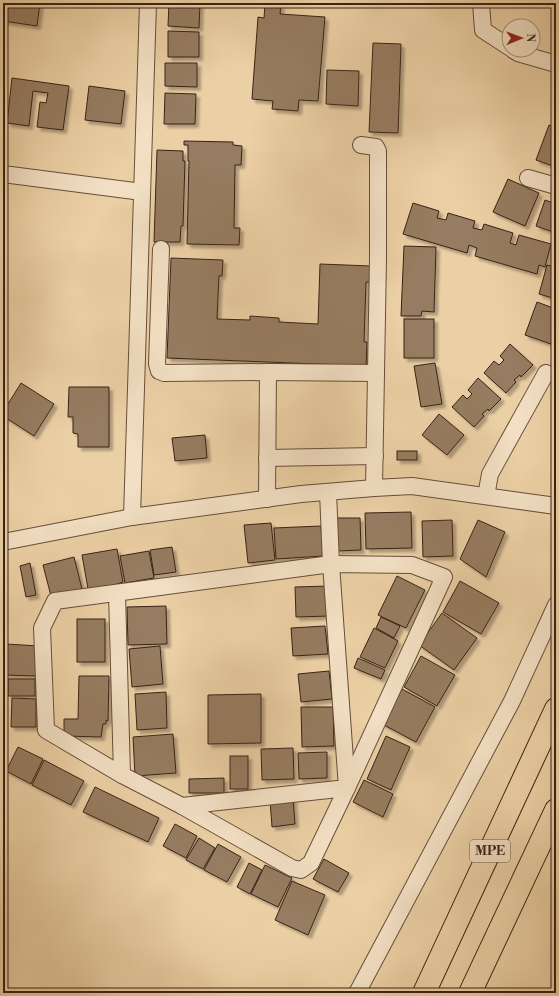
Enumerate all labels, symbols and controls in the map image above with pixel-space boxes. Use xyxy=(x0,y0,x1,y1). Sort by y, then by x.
north arrow xyxy=(501,18,541,58)
text: N xyxy=(523,33,537,43)
road number: MPE xyxy=(470,840,510,862)

